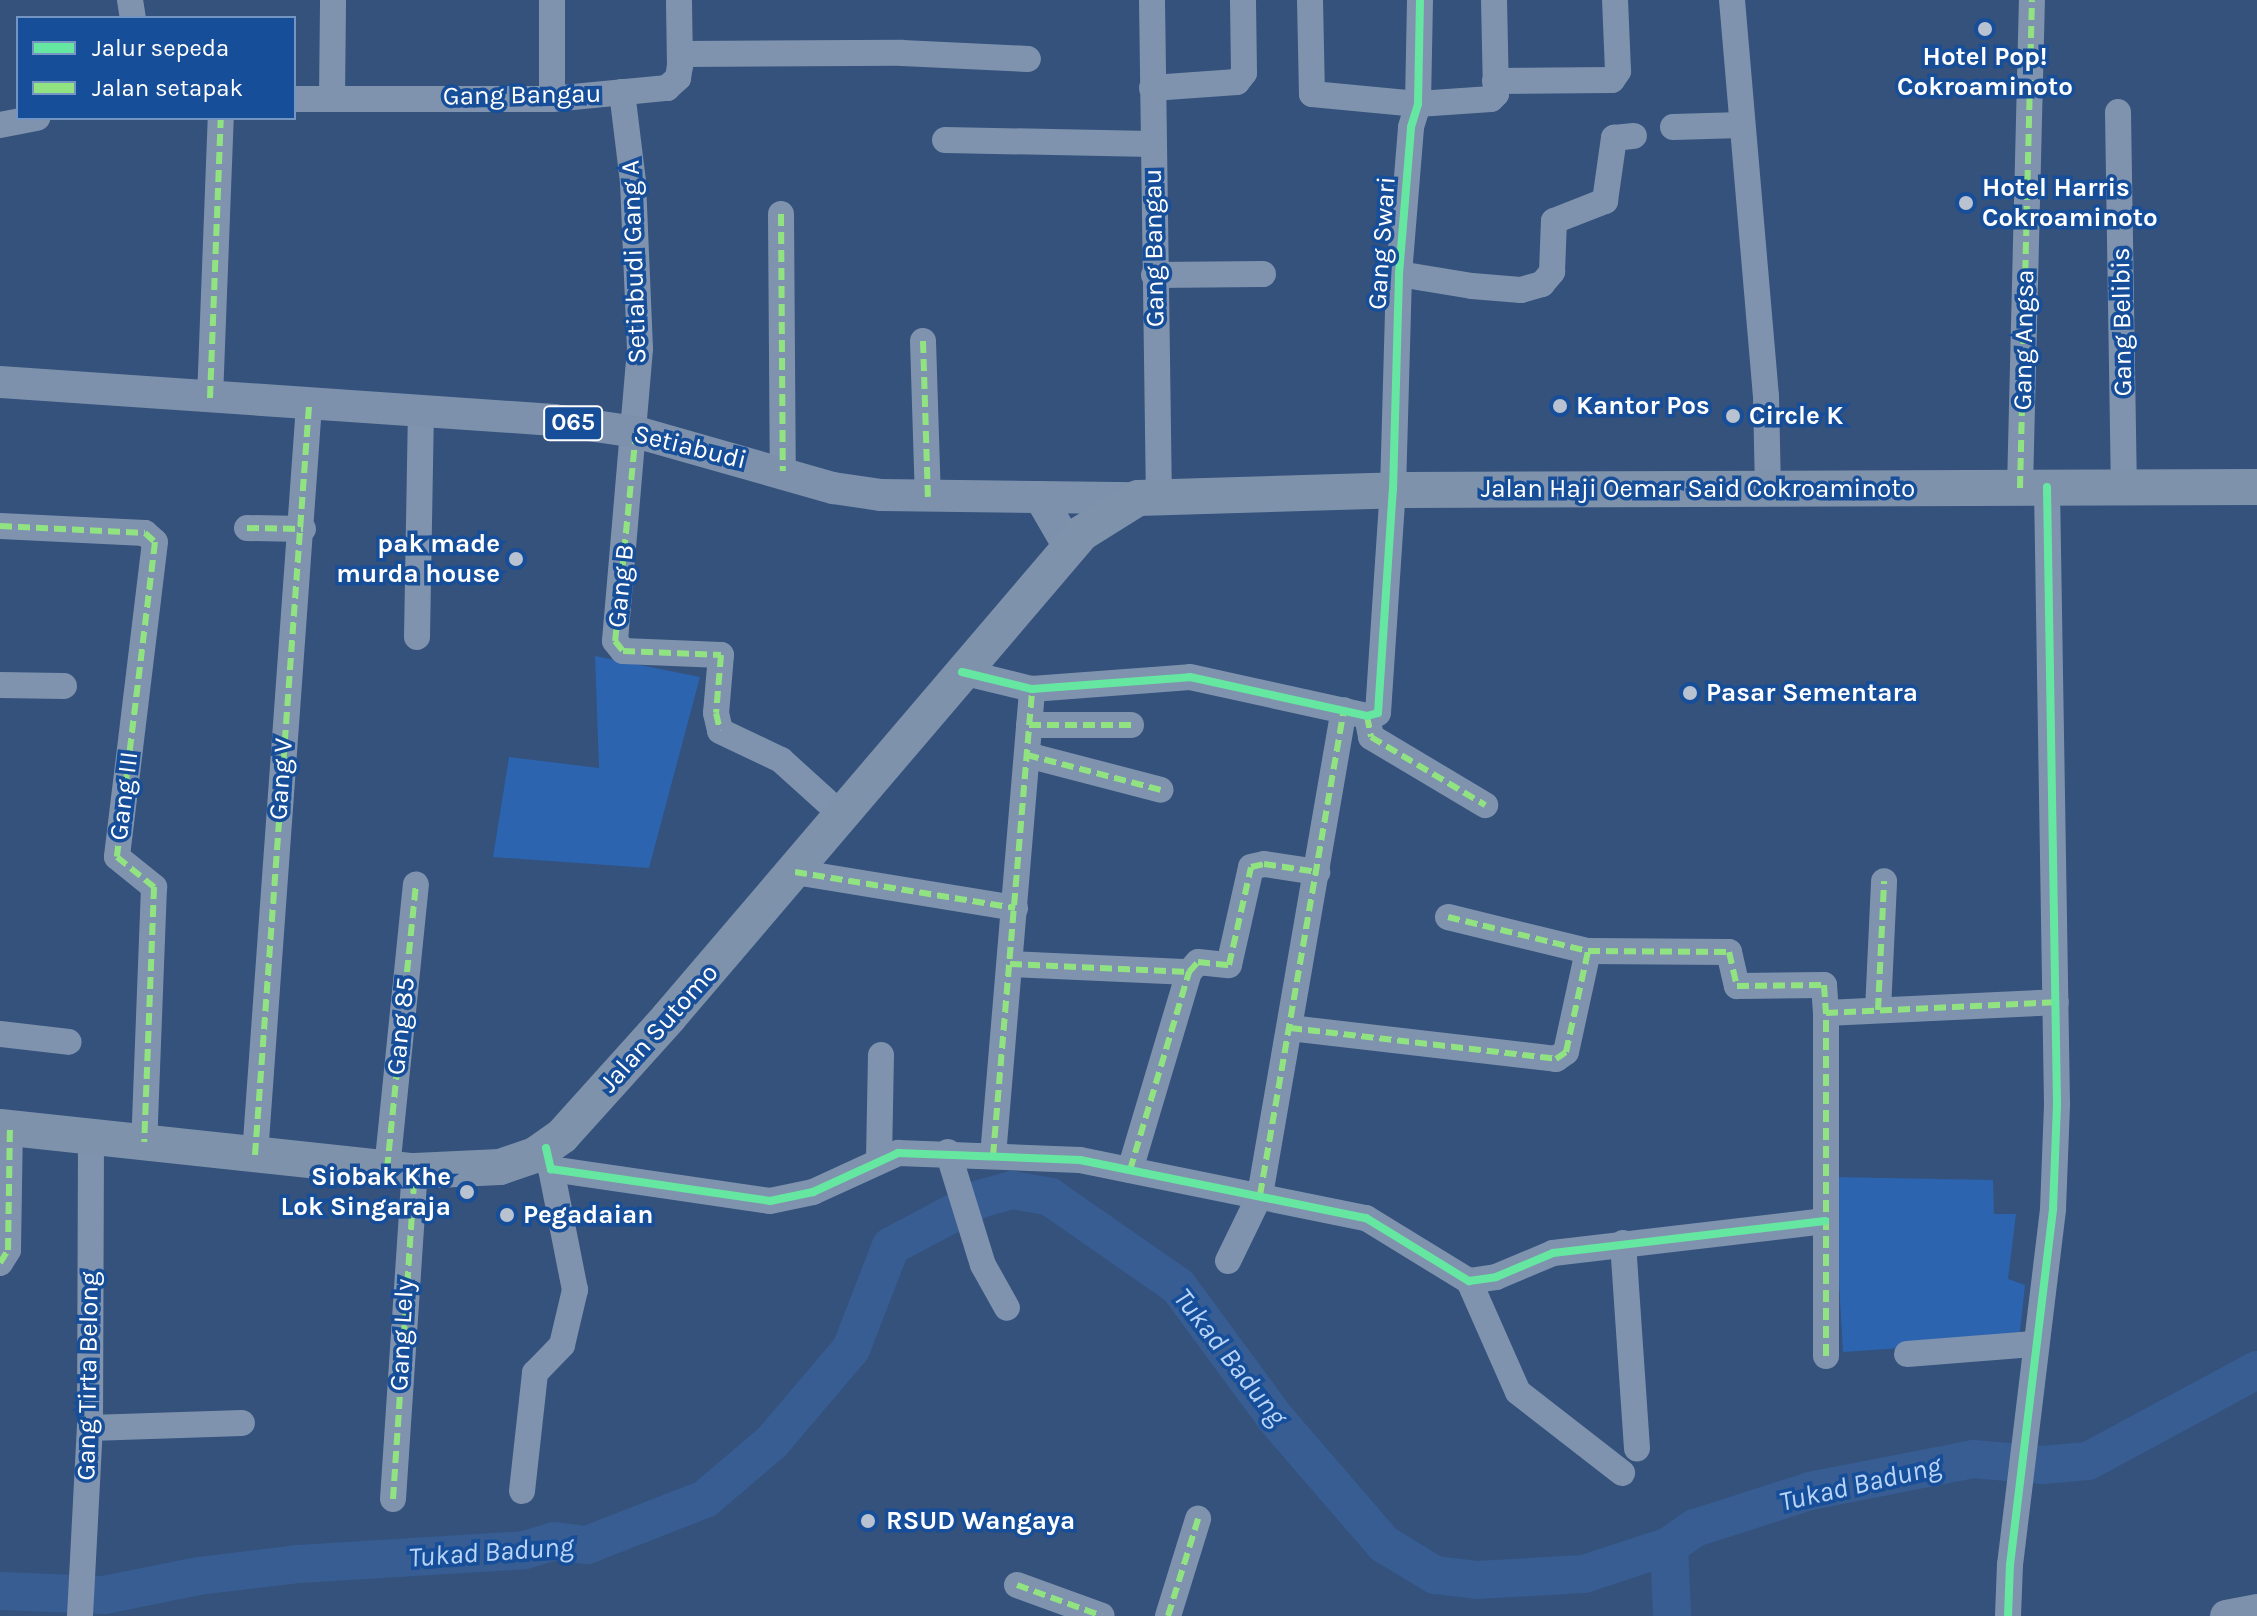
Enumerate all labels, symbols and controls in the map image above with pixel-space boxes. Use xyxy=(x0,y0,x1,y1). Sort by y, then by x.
legend xyxy=(16,16,296,120)
marker: Hotel Pop! Cokroaminoto xyxy=(1976,20,1994,38)
text: Jalur sepeda xyxy=(92,34,229,62)
place label: Hotel Pop! Cokroaminoto xyxy=(1897,41,2073,102)
text: Jalan setapak xyxy=(92,74,243,102)
street label: Gang Bangau xyxy=(442,78,602,112)
street label: Setiabudi Gang A xyxy=(615,160,653,364)
street label: Gang Bangau xyxy=(1137,168,1171,328)
place label: Hotel Harris Cokroaminoto xyxy=(1982,172,2158,234)
street label: Gang Swari xyxy=(1362,175,1402,311)
marker: Hotel Harris Cokroaminoto xyxy=(1957,194,1975,212)
street label: Gang Belibis xyxy=(2105,247,2139,397)
street label: Gang Angsa xyxy=(2007,269,2041,411)
place label: Kantor Pos xyxy=(1576,390,1710,422)
marker: Kantor Pos xyxy=(1551,397,1569,415)
place label: Circle K xyxy=(1749,400,1843,432)
road number: 065 xyxy=(543,403,603,443)
marker: Circle K xyxy=(1724,407,1742,425)
street label: Setiabudi xyxy=(630,418,750,476)
street label: Jalan Haji Oemar Said Cokroaminoto xyxy=(1481,473,1915,505)
place label: pak made murda house xyxy=(336,528,500,590)
street label: Gang B xyxy=(601,543,641,629)
marker: pak made murda house xyxy=(507,550,525,568)
place label: Pasar Sementara xyxy=(1706,677,1918,709)
marker: Pasar Sementara xyxy=(1681,684,1699,702)
street label: Gang V xyxy=(263,737,299,821)
street label: Gang III xyxy=(103,750,145,842)
street label: Jalan Sutomo xyxy=(593,957,725,1099)
street label: Gang 85 xyxy=(380,976,422,1076)
place label: Siobak Khe Lok Singaraja xyxy=(281,1161,451,1222)
marker: Siobak Khe Lok Singaraja xyxy=(458,1183,476,1201)
place label: Pegadaian xyxy=(523,1199,653,1231)
marker: Pegadaian xyxy=(498,1206,516,1224)
street label: Gang Tirta Belong xyxy=(71,1271,105,1481)
street label: Gang Lely xyxy=(383,1278,421,1392)
water label: Tukad Badung xyxy=(1166,1282,1294,1432)
water label: Tukad Badung xyxy=(1776,1449,1944,1519)
place label: RSUD Wangaya xyxy=(886,1505,1075,1537)
marker: RSUD Wangaya xyxy=(857,1510,879,1532)
water label: Tukad Badung xyxy=(408,1529,574,1575)

